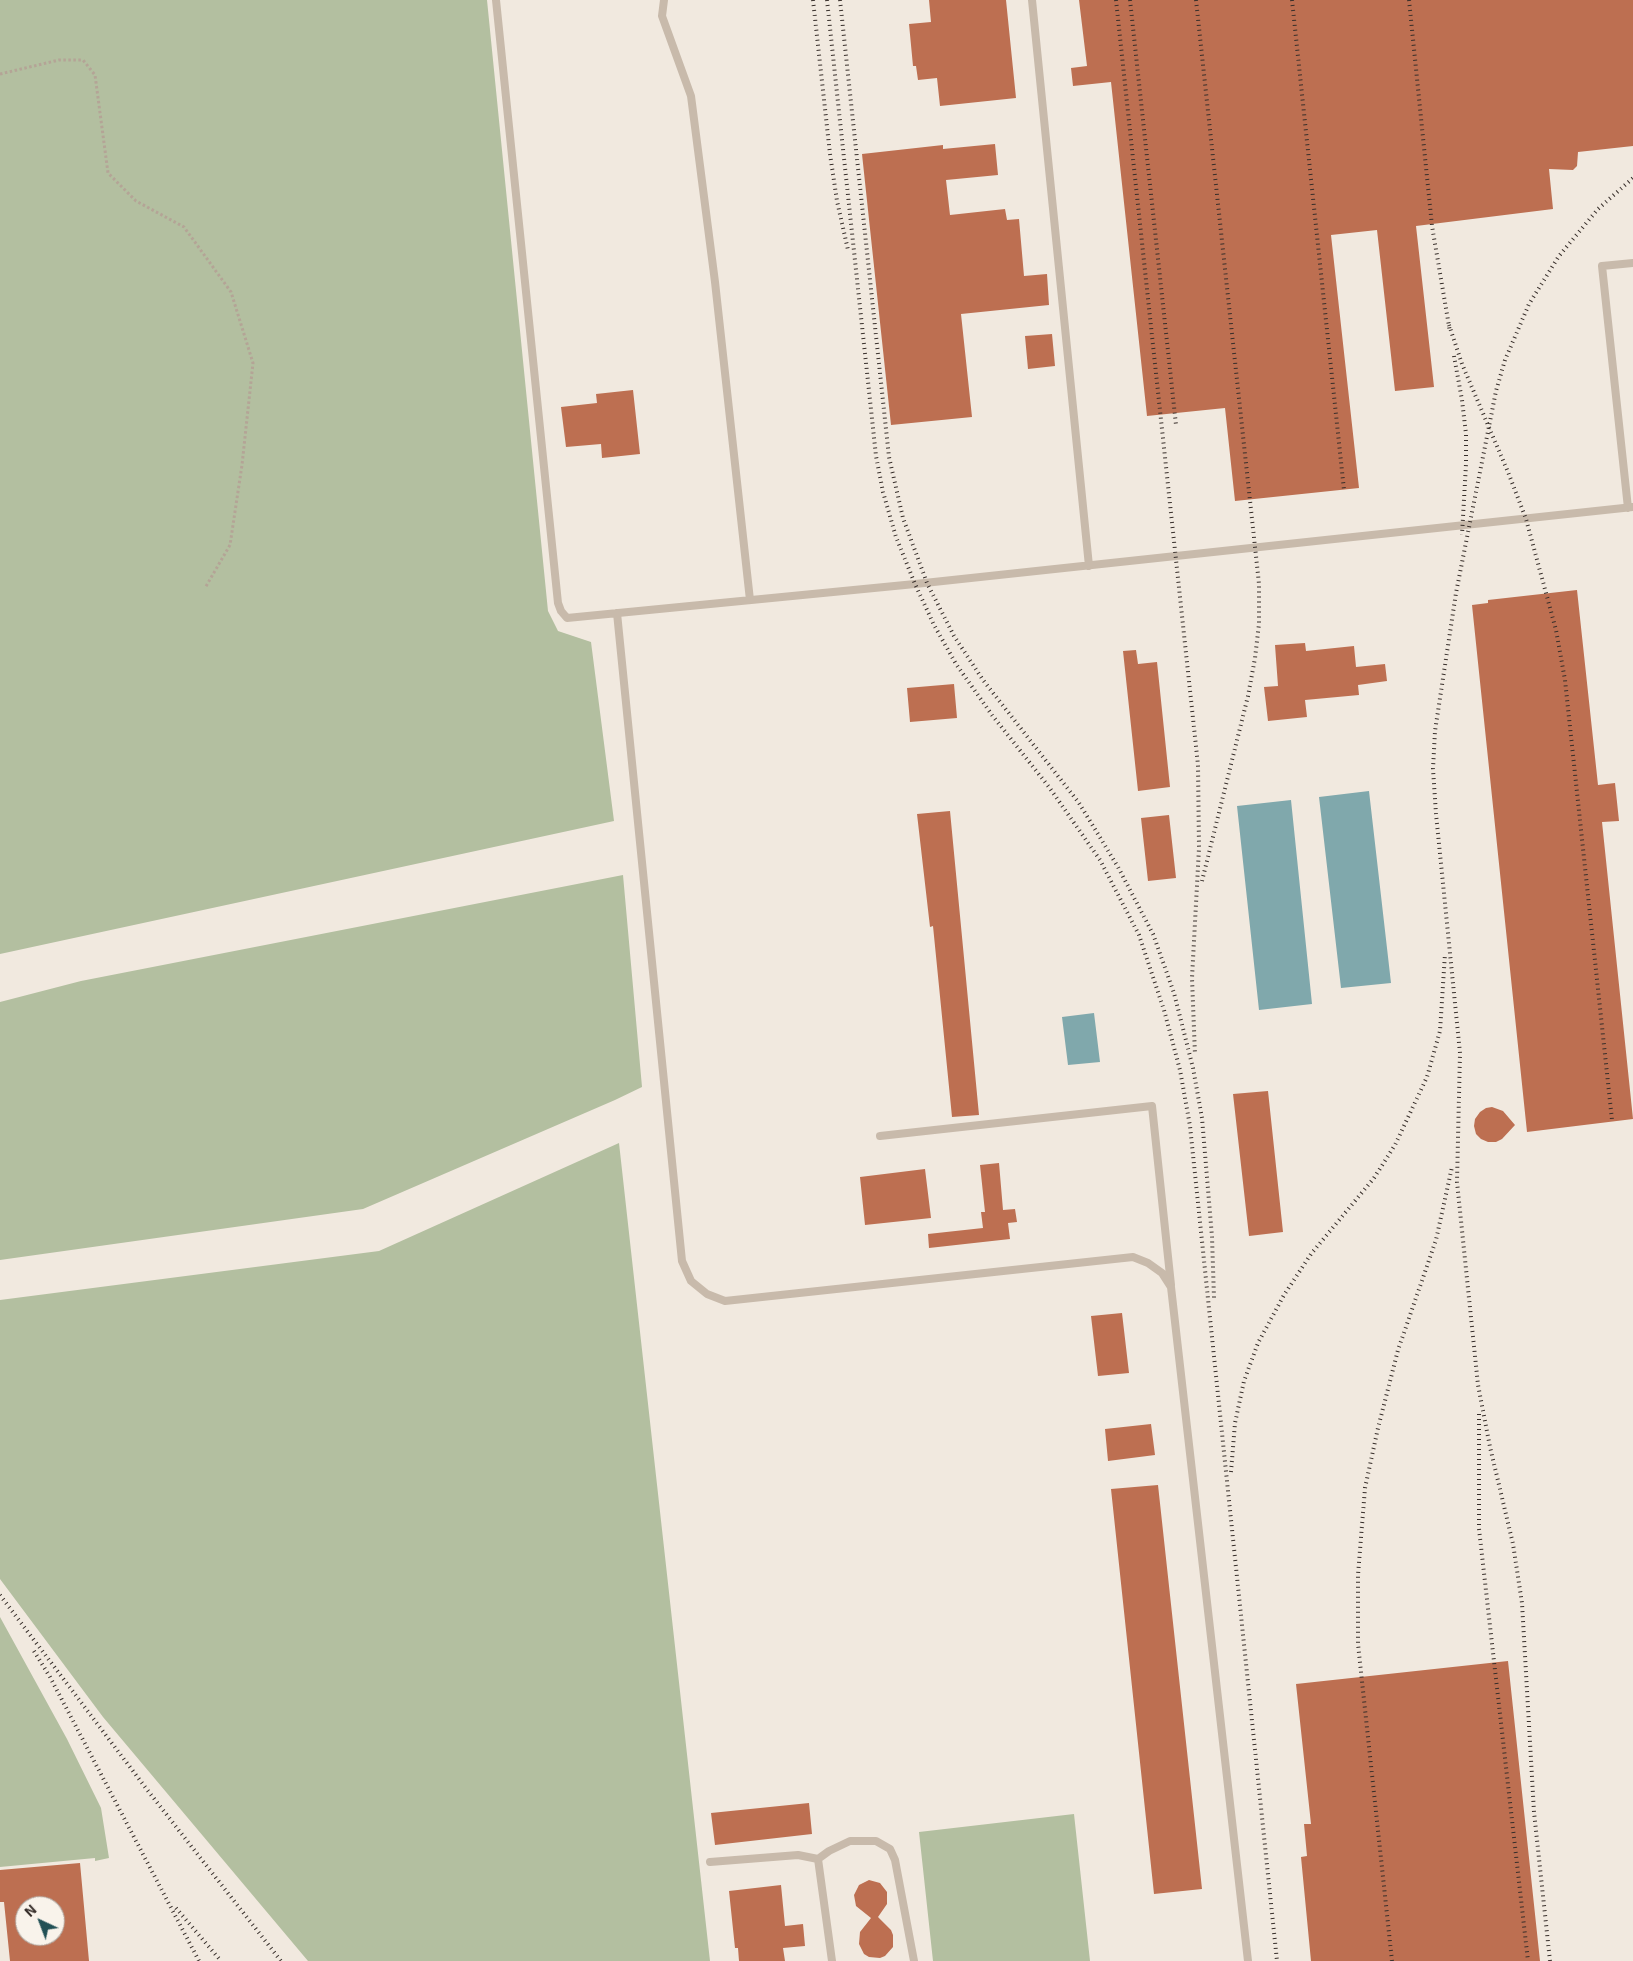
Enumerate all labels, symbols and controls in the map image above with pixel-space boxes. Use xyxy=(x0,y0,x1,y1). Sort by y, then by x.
north arrow xyxy=(15,1896,65,1946)
text: N xyxy=(21,1901,40,1920)

